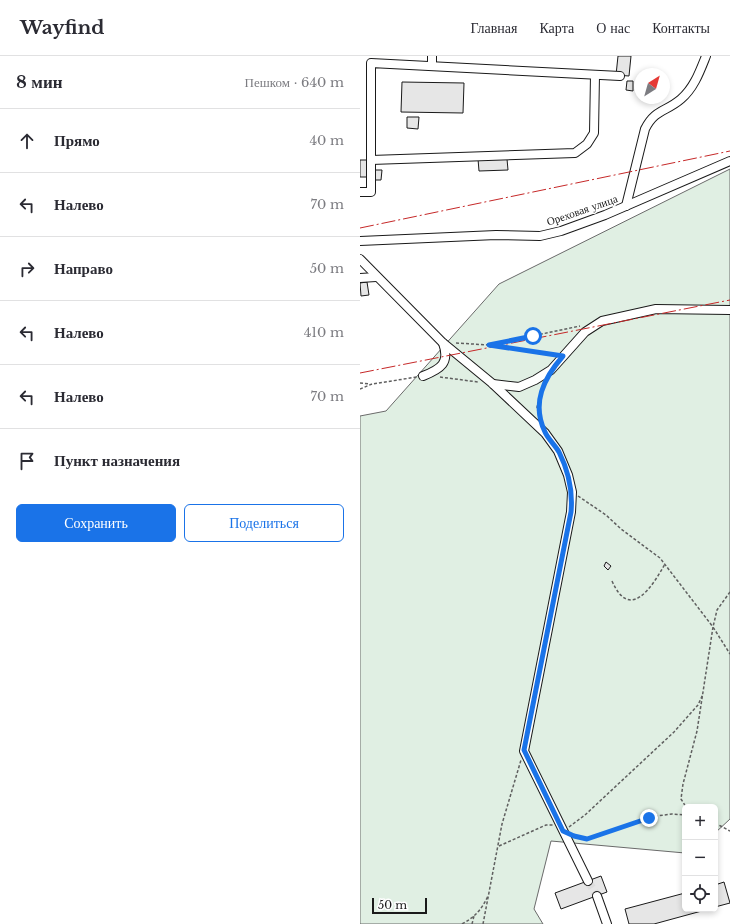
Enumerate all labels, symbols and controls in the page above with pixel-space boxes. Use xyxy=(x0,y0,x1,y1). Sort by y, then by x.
text: Wayfind xyxy=(20,16,105,39)
text: Главная xyxy=(470,19,517,37)
text: Карта xyxy=(539,19,574,37)
text: О нас xyxy=(596,19,630,37)
text: Контакты xyxy=(652,19,710,37)
north arrow xyxy=(634,68,670,104)
text: 8 мин xyxy=(16,72,63,93)
text: Пешком · 640 m xyxy=(245,74,344,91)
icon: ahead xyxy=(16,130,38,152)
text: Прямо xyxy=(54,131,100,150)
text: 40 m xyxy=(309,132,344,149)
street label: Ореховая улица xyxy=(545,191,619,229)
icon: left xyxy=(16,194,38,216)
text: Налево xyxy=(54,195,104,214)
text: 70 m xyxy=(311,196,344,213)
icon: right xyxy=(16,258,38,280)
text: Направо xyxy=(54,259,113,278)
text: 50 m xyxy=(310,260,344,277)
icon: left xyxy=(16,322,38,344)
text: Налево xyxy=(54,323,104,342)
text: 410 m xyxy=(304,324,344,341)
route start xyxy=(524,327,542,345)
icon: left xyxy=(16,386,38,408)
text: Налево xyxy=(54,387,104,406)
text: 70 m xyxy=(311,388,344,405)
icon: arrive xyxy=(16,450,38,472)
text: Пункт назначения xyxy=(54,451,180,470)
button: Сохранить xyxy=(16,504,176,542)
button: Поделиться xyxy=(184,504,344,542)
map controls xyxy=(682,804,718,912)
button: + xyxy=(682,804,718,840)
route end xyxy=(640,809,658,827)
button: − xyxy=(682,840,718,876)
button: locate xyxy=(682,876,718,912)
scale bar xyxy=(372,896,427,915)
text: 50 m xyxy=(378,898,407,912)

